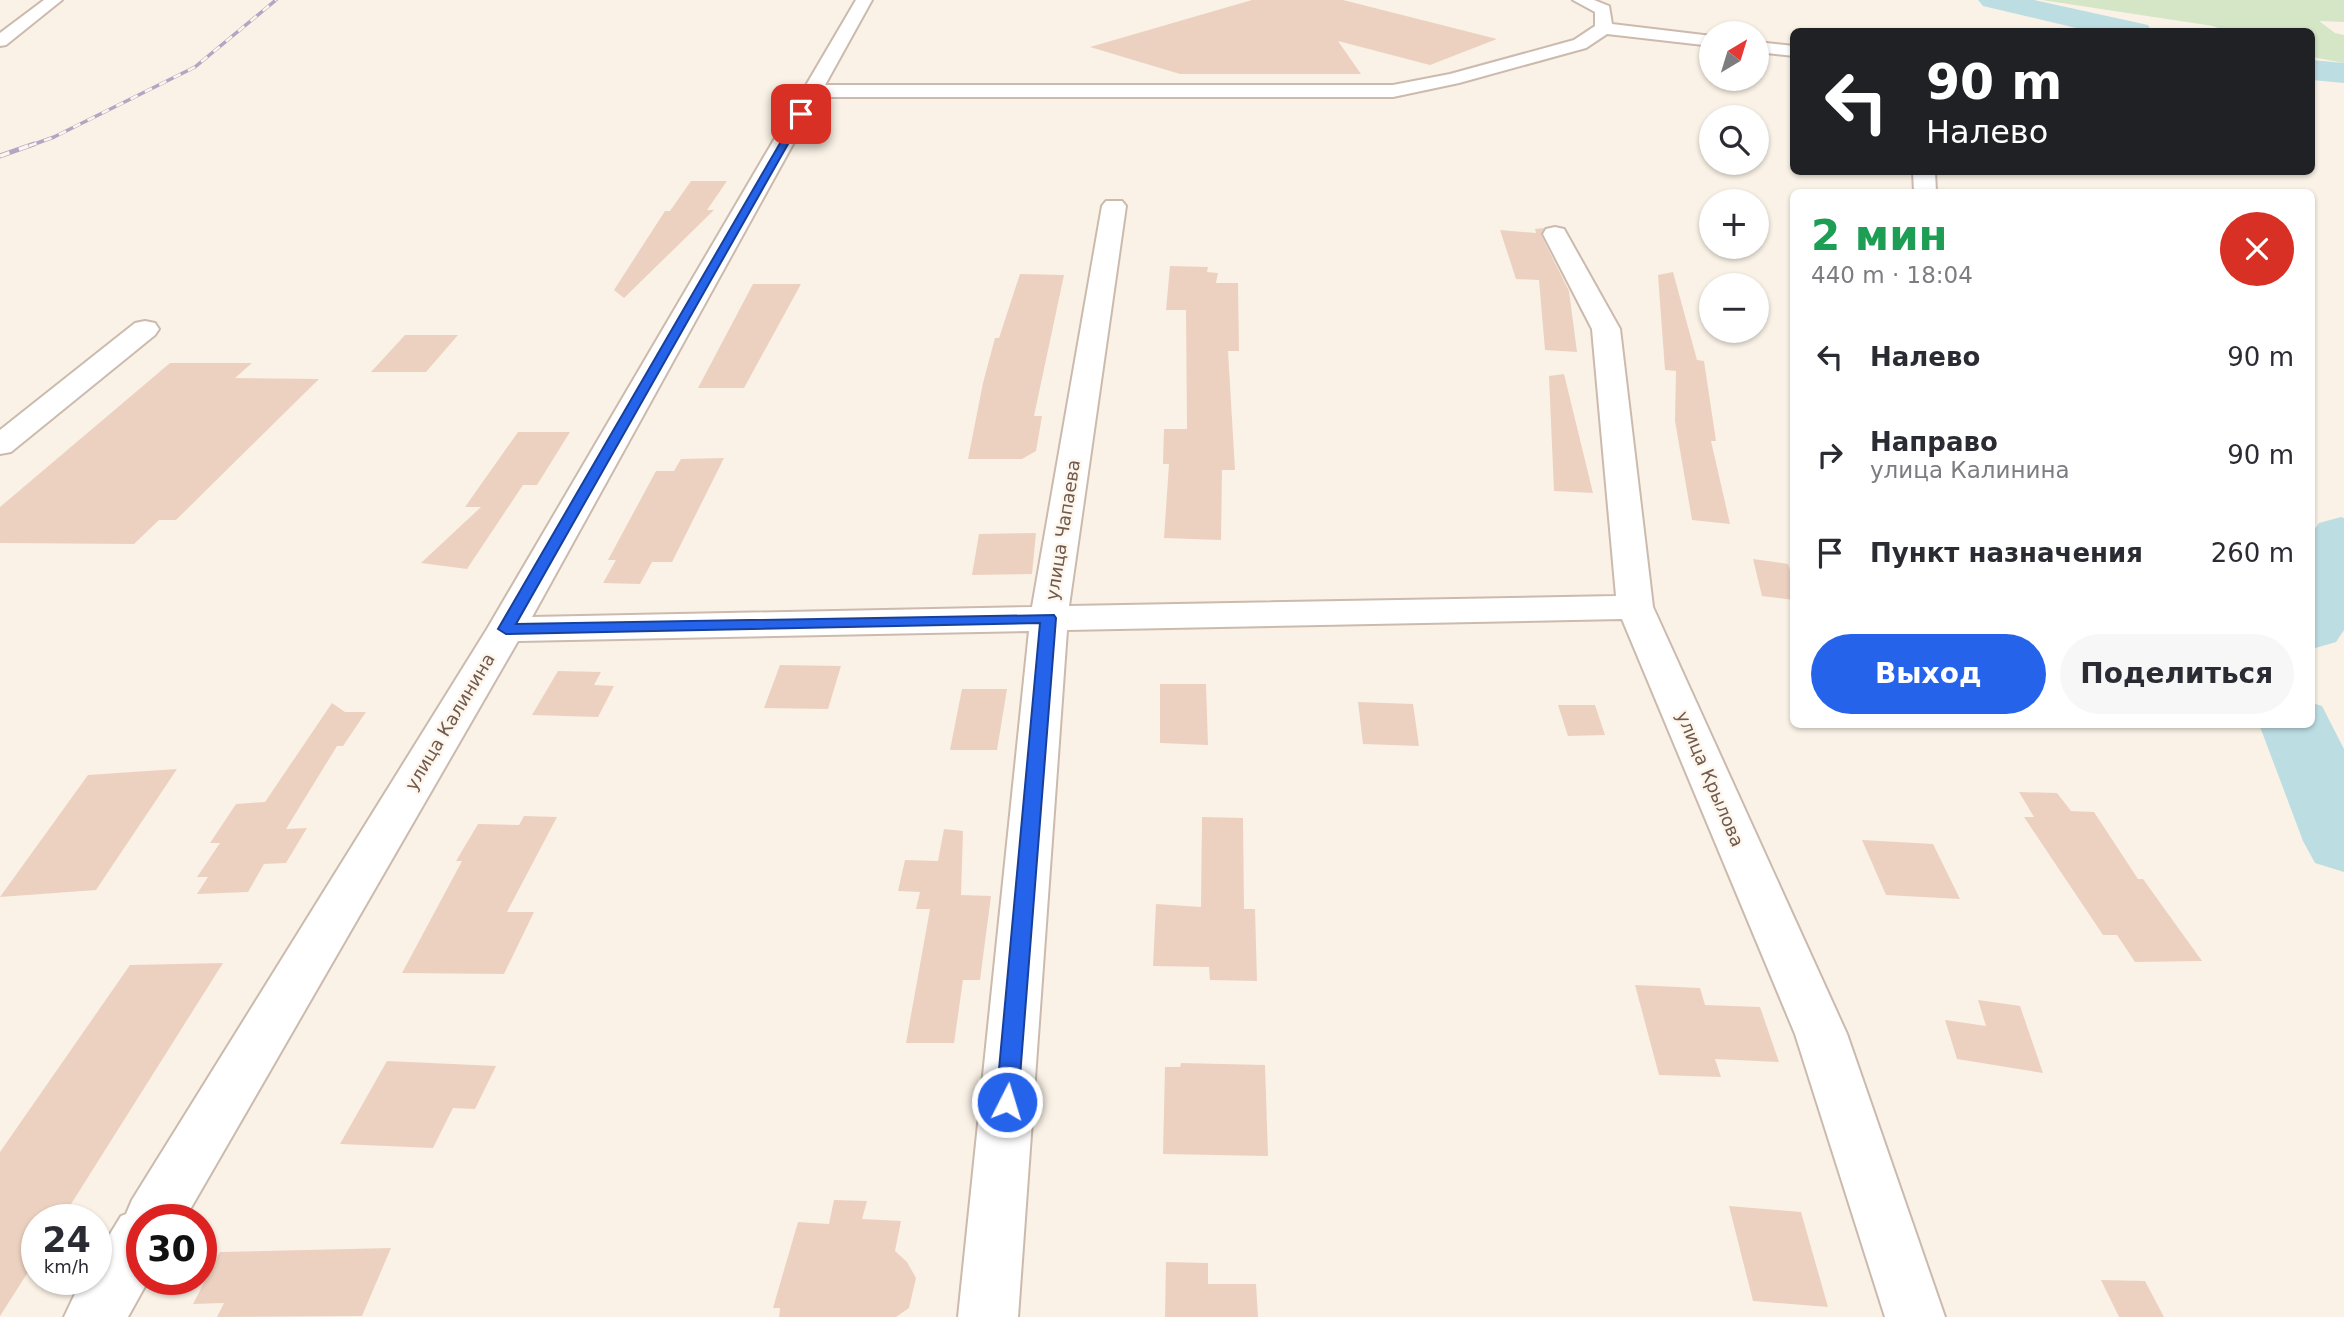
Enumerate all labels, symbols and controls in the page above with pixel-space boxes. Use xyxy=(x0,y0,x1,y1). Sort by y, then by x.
north arrow xyxy=(1699,21,1769,91)
map controls xyxy=(1699,21,1769,343)
text: 90 m xyxy=(1926,54,2062,111)
icon: left xyxy=(1811,56,1902,147)
pin xyxy=(771,84,831,144)
icon: arrive xyxy=(782,95,820,133)
button: search xyxy=(1699,105,1769,175)
text: Налево xyxy=(1926,113,2048,151)
button: + xyxy=(1699,189,1769,259)
text: 2 мин xyxy=(1811,211,1948,260)
button: close xyxy=(2220,212,2294,286)
text: 440 m · 18:04 xyxy=(1811,262,1973,288)
button: − xyxy=(1699,273,1769,343)
icon: left xyxy=(1811,338,1849,376)
text: Налево xyxy=(1870,342,1980,372)
text: 90 m xyxy=(2227,342,2294,372)
text: Направо xyxy=(1870,427,1998,457)
icon: right xyxy=(1811,436,1849,474)
text: 90 m xyxy=(2227,440,2294,470)
text: улица Калинина xyxy=(1870,457,2070,483)
street label: улица Чапаева xyxy=(1041,458,1084,602)
icon: arrive xyxy=(1811,534,1849,572)
text: Пункт назначения xyxy=(1870,538,2143,568)
text: 260 m xyxy=(2211,538,2294,568)
button: Выход xyxy=(1811,634,2046,714)
button: Поделиться xyxy=(2060,634,2294,714)
street label: улица Калинина xyxy=(400,649,499,794)
street label: улица Крылова xyxy=(1672,708,1749,850)
position arrow xyxy=(970,1065,1044,1139)
speed limit sign: 30 xyxy=(126,1204,217,1295)
text: 24 xyxy=(42,1220,91,1260)
text: km/h xyxy=(44,1256,89,1277)

